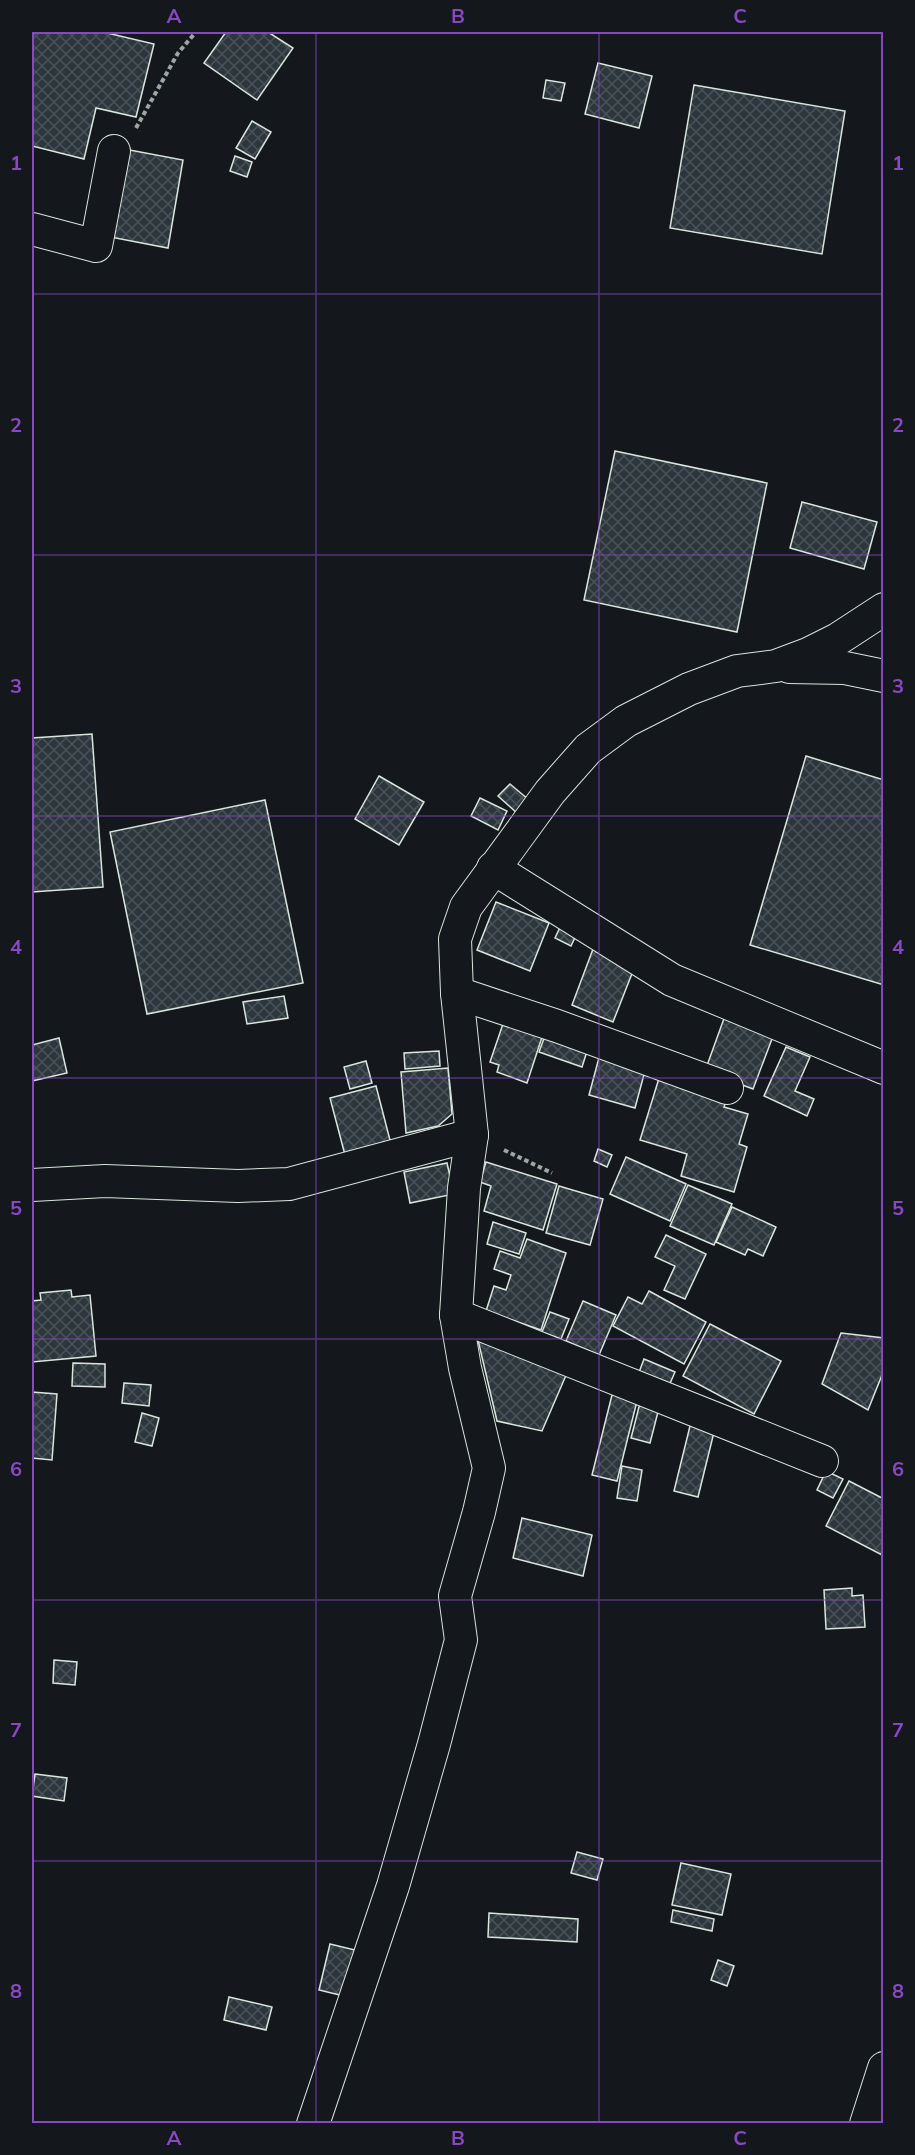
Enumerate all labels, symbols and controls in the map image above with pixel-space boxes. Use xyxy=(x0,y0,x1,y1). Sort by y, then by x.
text: A xyxy=(167,3,182,28)
text: B xyxy=(451,3,465,28)
text: C xyxy=(733,3,747,28)
text: 1 xyxy=(10,150,22,175)
text: 1 xyxy=(892,150,904,175)
text: 2 xyxy=(10,412,22,437)
text: 2 xyxy=(892,412,904,437)
text: 3 xyxy=(10,673,22,698)
text: 3 xyxy=(892,673,904,698)
text: 4 xyxy=(10,934,22,959)
text: 4 xyxy=(892,934,904,959)
text: 5 xyxy=(10,1195,22,1220)
text: 5 xyxy=(892,1195,904,1220)
text: 6 xyxy=(10,1456,22,1481)
text: 6 xyxy=(892,1456,904,1481)
text: 7 xyxy=(10,1717,22,1742)
text: 7 xyxy=(892,1717,904,1742)
text: 8 xyxy=(10,1978,22,2003)
text: 8 xyxy=(892,1978,904,2003)
text: A xyxy=(167,2125,182,2150)
text: B xyxy=(451,2125,465,2150)
text: C xyxy=(733,2125,747,2150)

